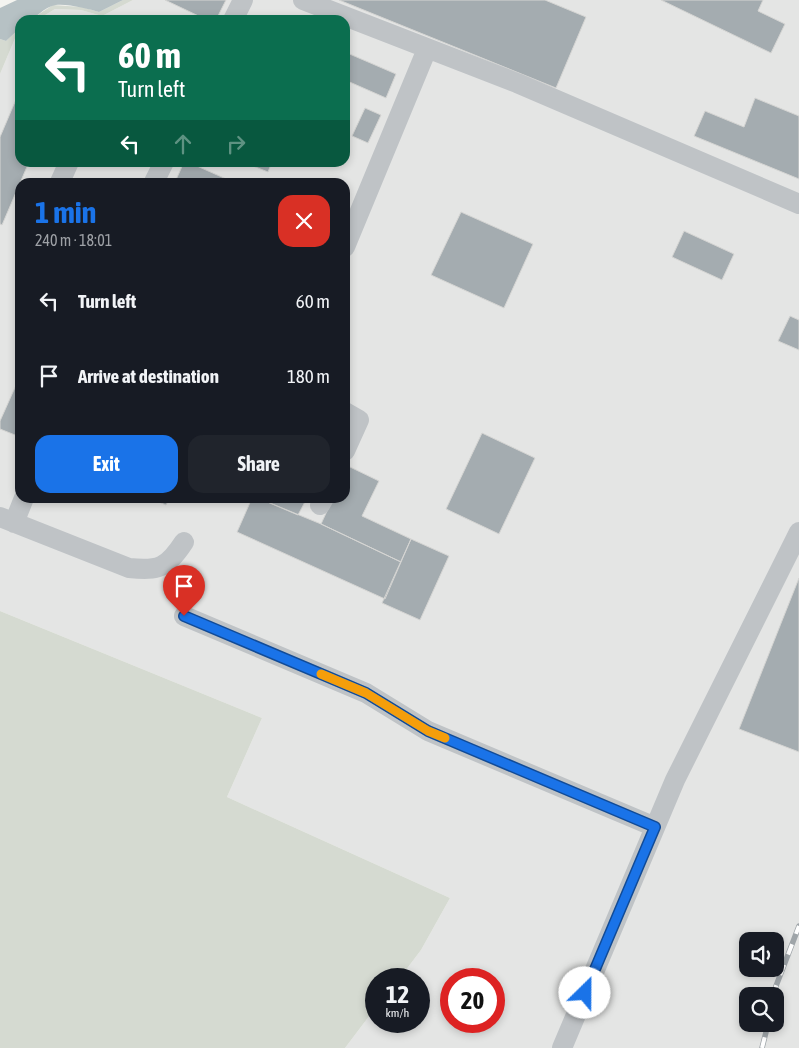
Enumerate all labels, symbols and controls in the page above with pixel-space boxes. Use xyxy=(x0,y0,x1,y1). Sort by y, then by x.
icon: left xyxy=(35,35,100,100)
text: 60 m xyxy=(118,35,181,75)
text: Turn left xyxy=(118,76,185,102)
icon: left xyxy=(116,130,144,158)
icon: ahead xyxy=(169,130,197,158)
icon: right xyxy=(222,130,250,158)
text: 1 min xyxy=(35,195,96,229)
button: close xyxy=(278,195,330,247)
text: 240 m · 18:01 xyxy=(35,231,112,249)
icon: left xyxy=(35,287,63,315)
text: Turn left xyxy=(78,290,136,312)
text: 60 m xyxy=(296,290,330,312)
icon: arrive xyxy=(35,362,63,390)
text: Arrive at destination xyxy=(78,365,219,387)
text: 180 m xyxy=(287,365,330,387)
button: Exit xyxy=(35,435,178,493)
button: Share xyxy=(188,435,330,493)
pin xyxy=(163,565,205,616)
icon: arrive xyxy=(170,572,198,600)
map controls xyxy=(739,932,784,1032)
button: sound xyxy=(739,932,784,977)
position arrow xyxy=(558,966,610,1018)
speed limit sign: 20 xyxy=(440,968,505,1033)
text: 12 xyxy=(386,980,409,1008)
button: search xyxy=(739,987,784,1032)
text: km/h xyxy=(386,1006,409,1020)

